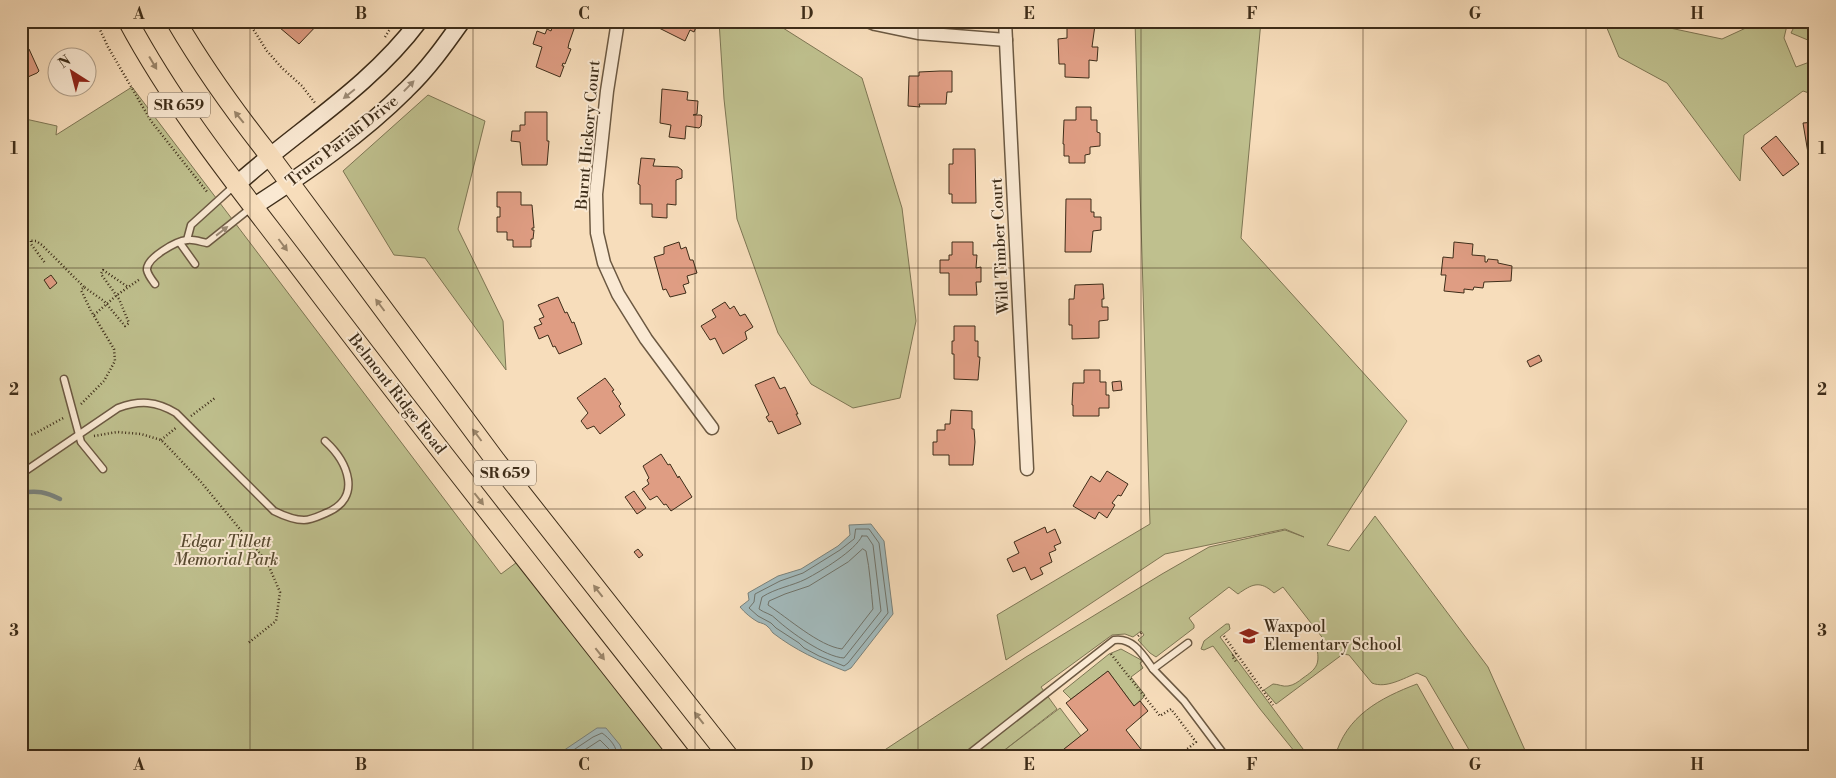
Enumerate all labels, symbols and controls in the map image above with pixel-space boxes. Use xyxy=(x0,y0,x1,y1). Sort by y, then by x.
text: A xyxy=(132,4,145,24)
text: B xyxy=(355,4,367,24)
text: C xyxy=(578,4,590,24)
text: D xyxy=(801,4,814,24)
text: E xyxy=(1023,4,1035,24)
text: F xyxy=(1246,4,1258,24)
text: G xyxy=(1469,4,1482,24)
text: H xyxy=(1690,4,1704,24)
north arrow xyxy=(48,48,98,98)
text: N xyxy=(55,52,75,73)
one-way arrow xyxy=(148,57,157,70)
street label: Burnt Hickory Court xyxy=(571,59,605,212)
one-way arrow xyxy=(403,81,415,93)
one-way arrow xyxy=(342,88,355,99)
street label: Truro Parish Drive xyxy=(282,91,402,191)
road number: SR 659 xyxy=(148,92,210,118)
one-way arrow xyxy=(233,111,244,124)
text: 1 xyxy=(10,139,18,159)
text: 1 xyxy=(1818,139,1826,159)
street label: Wild Timber Court xyxy=(986,177,1014,316)
one-way arrow xyxy=(215,226,229,236)
one-way arrow xyxy=(278,238,288,252)
one-way arrow xyxy=(375,298,385,311)
street label: Belmont Ridge Road xyxy=(343,329,450,458)
text: 2 xyxy=(9,380,19,400)
text: 2 xyxy=(1817,380,1827,400)
one-way arrow xyxy=(471,429,482,442)
road number: SR 659 xyxy=(474,460,536,486)
one-way arrow xyxy=(473,492,484,505)
park label: Edgar Tillett Memorial Park xyxy=(173,532,279,570)
one-way arrow xyxy=(593,585,604,598)
place label: Waxpool Elementary School xyxy=(1263,617,1402,655)
text: 3 xyxy=(9,621,19,641)
text: 3 xyxy=(1817,621,1827,641)
school or university icon: Waxpool Elementary School xyxy=(1238,625,1260,647)
one-way arrow xyxy=(595,647,606,660)
one-way arrow xyxy=(693,712,704,725)
text: A xyxy=(132,755,145,775)
text: B xyxy=(355,755,367,775)
text: C xyxy=(578,755,590,775)
text: D xyxy=(801,755,814,775)
text: E xyxy=(1023,755,1035,775)
text: F xyxy=(1246,755,1258,775)
text: G xyxy=(1469,755,1482,775)
text: H xyxy=(1690,755,1704,775)

